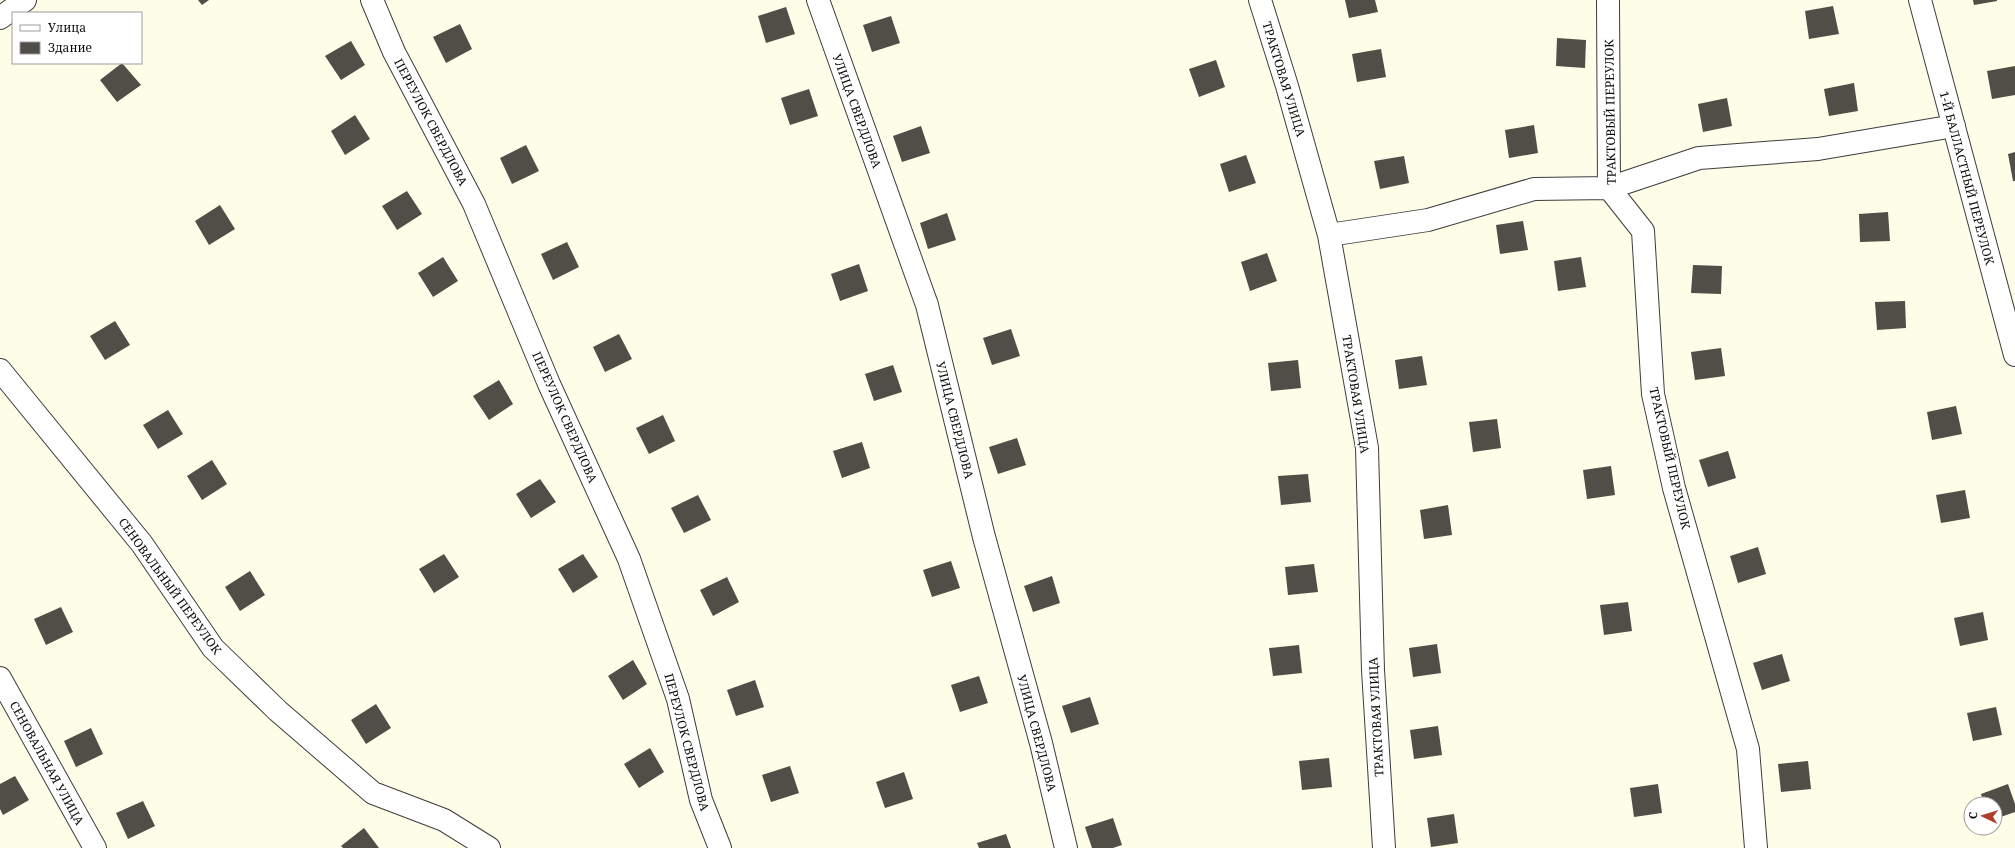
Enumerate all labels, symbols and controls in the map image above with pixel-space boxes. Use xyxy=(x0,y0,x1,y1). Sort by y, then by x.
legend xyxy=(12,12,142,64)
text: Улица xyxy=(48,19,86,36)
street label: ТРАКТОВАЯ УЛИЦА xyxy=(1258,19,1310,139)
text: Здание xyxy=(48,39,92,56)
street label: ТРАКТОВЫЙ ПЕРЕУЛОК xyxy=(1600,39,1620,185)
street label: УЛИЦА СВЕРДЛОВА xyxy=(828,52,886,171)
street label: ПЕРЕУЛОК СВЕРДЛОВА xyxy=(390,55,472,189)
street label: 1-Й БАЛЛАСТНЫЙ ПЕРЕУЛОК xyxy=(1936,89,1999,267)
street label: ТРАКТОВАЯ УЛИЦА xyxy=(1338,334,1374,455)
street label: ПЕРЕУЛОК СВЕРДЛОВА xyxy=(528,349,602,486)
street label: УЛИЦА СВЕРДЛОВА xyxy=(932,360,978,481)
street label: ТРАКТОВЫЙ ПЕРЕУЛОК xyxy=(1645,385,1695,531)
street label: СЕНОВАЛЬНЫЙ ПЕРЕУЛОК xyxy=(115,514,226,658)
street label: ТРАКТОВАЯ УЛИЦА xyxy=(1364,656,1388,777)
street label: ПЕРЕУЛОК СВЕРДЛОВА xyxy=(660,671,714,813)
street label: УЛИЦА СВЕРДЛОВА xyxy=(1013,673,1061,794)
street label: СЕНОВАЛЬНАЯ УЛИЦА xyxy=(6,698,88,828)
north arrow xyxy=(1963,796,2003,836)
text: С xyxy=(1965,811,1980,819)

